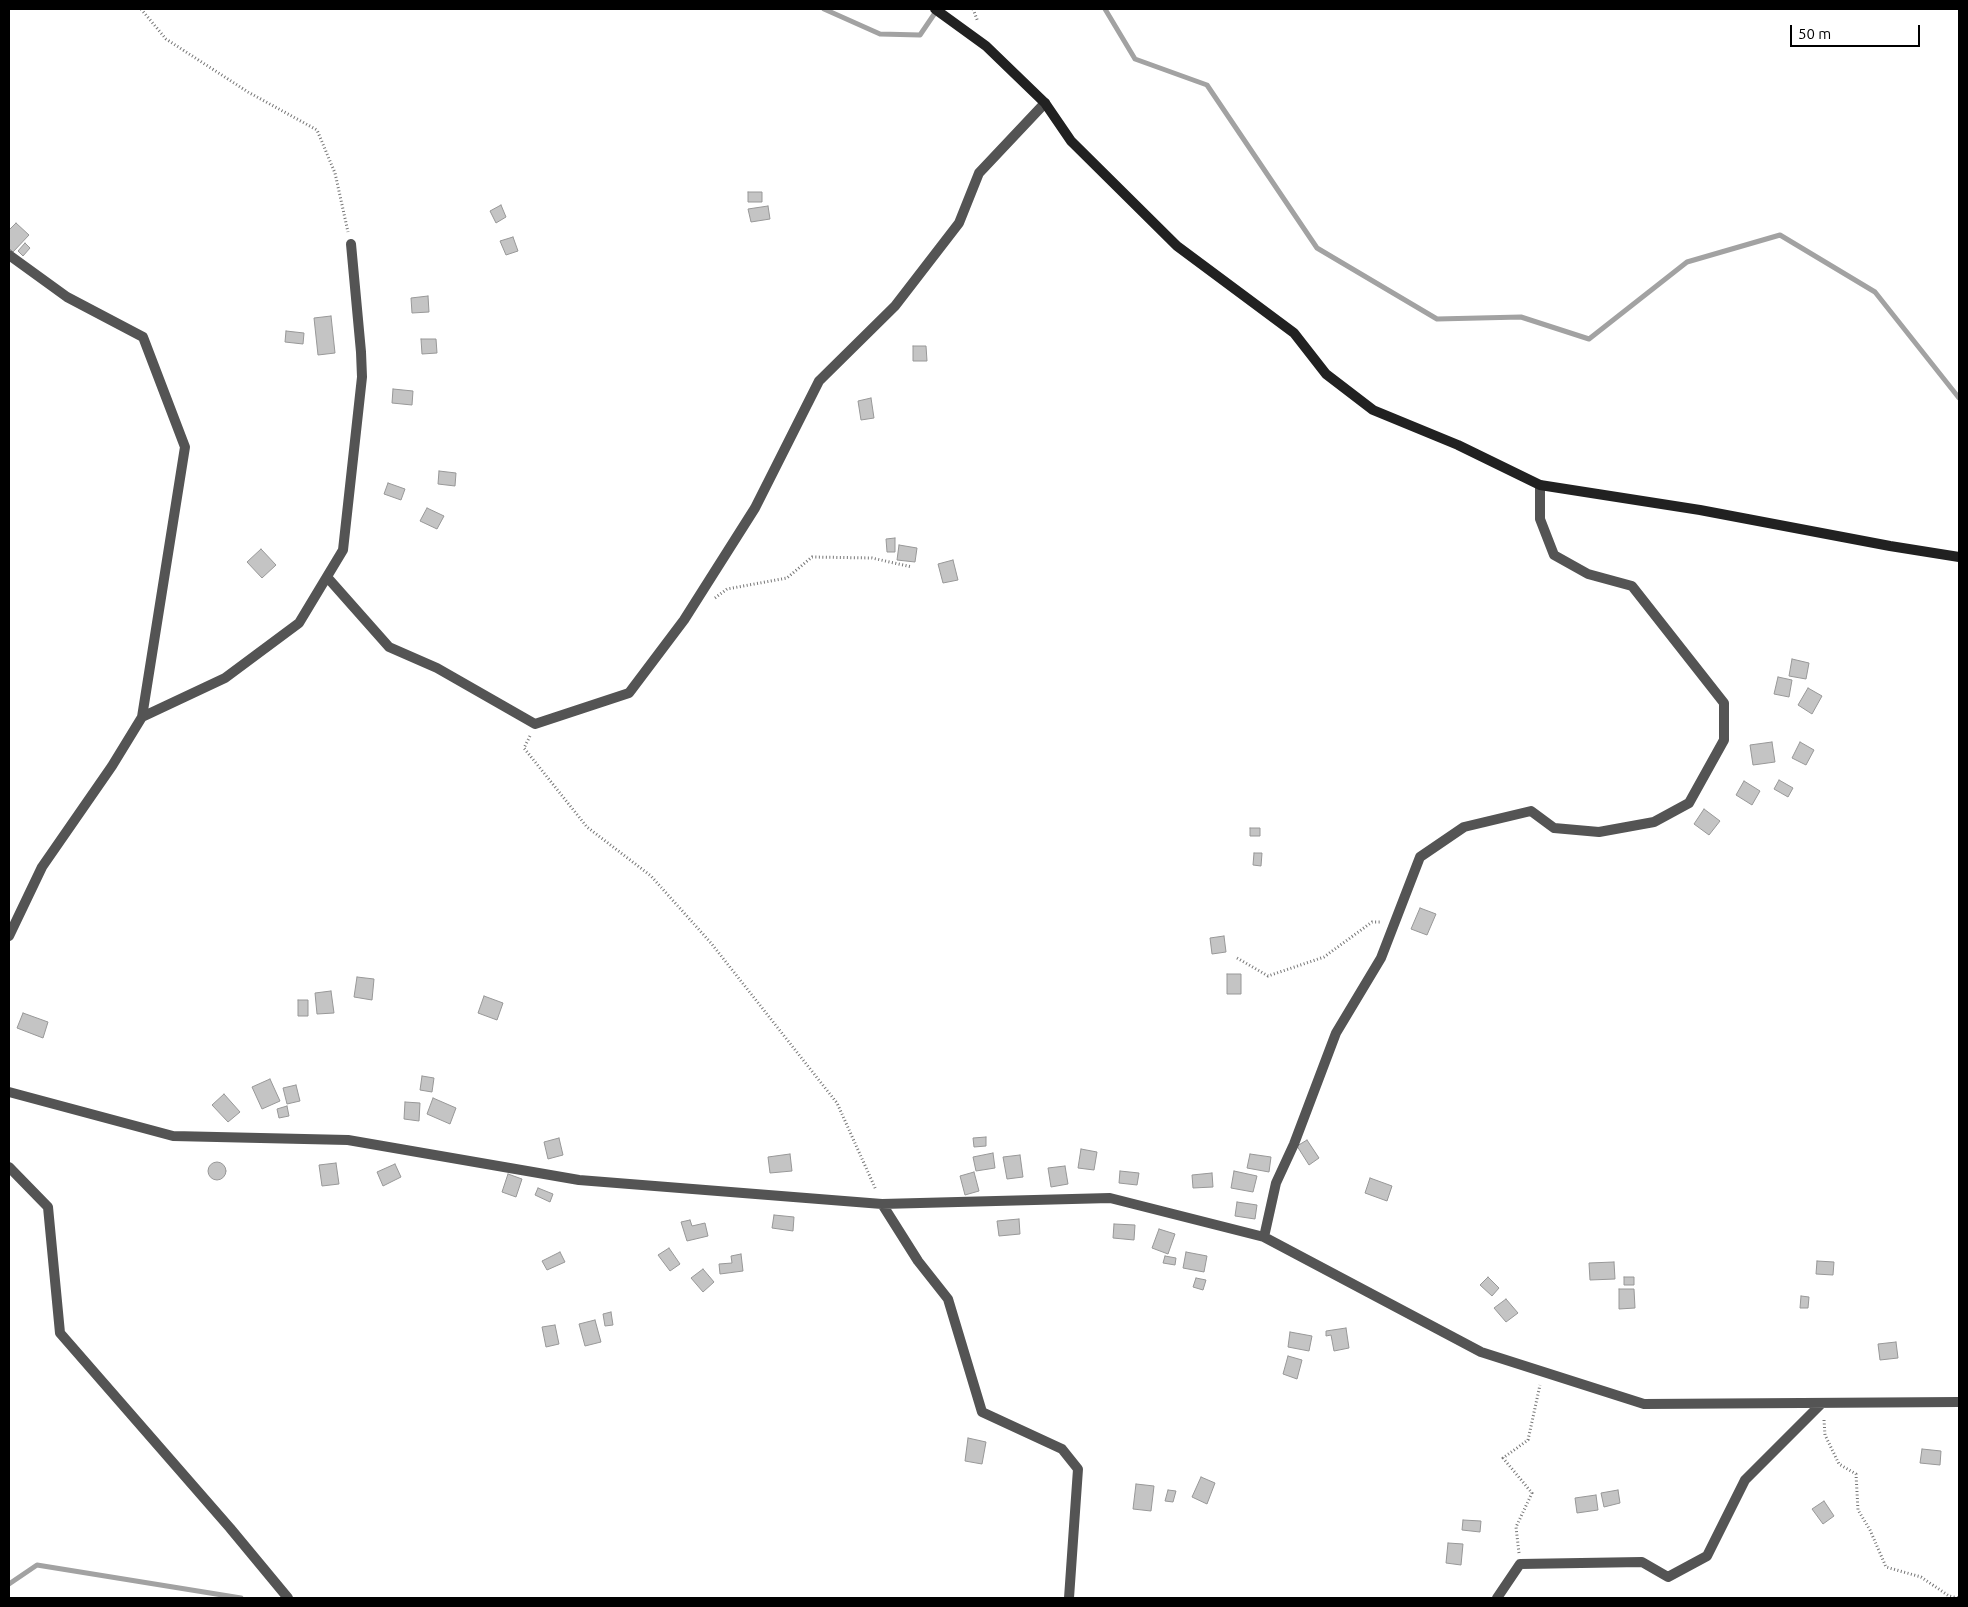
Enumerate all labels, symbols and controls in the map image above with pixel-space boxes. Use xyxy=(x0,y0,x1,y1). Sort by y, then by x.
scale bar xyxy=(1793,15,1923,47)
text: 50 m xyxy=(1798,25,1831,42)

